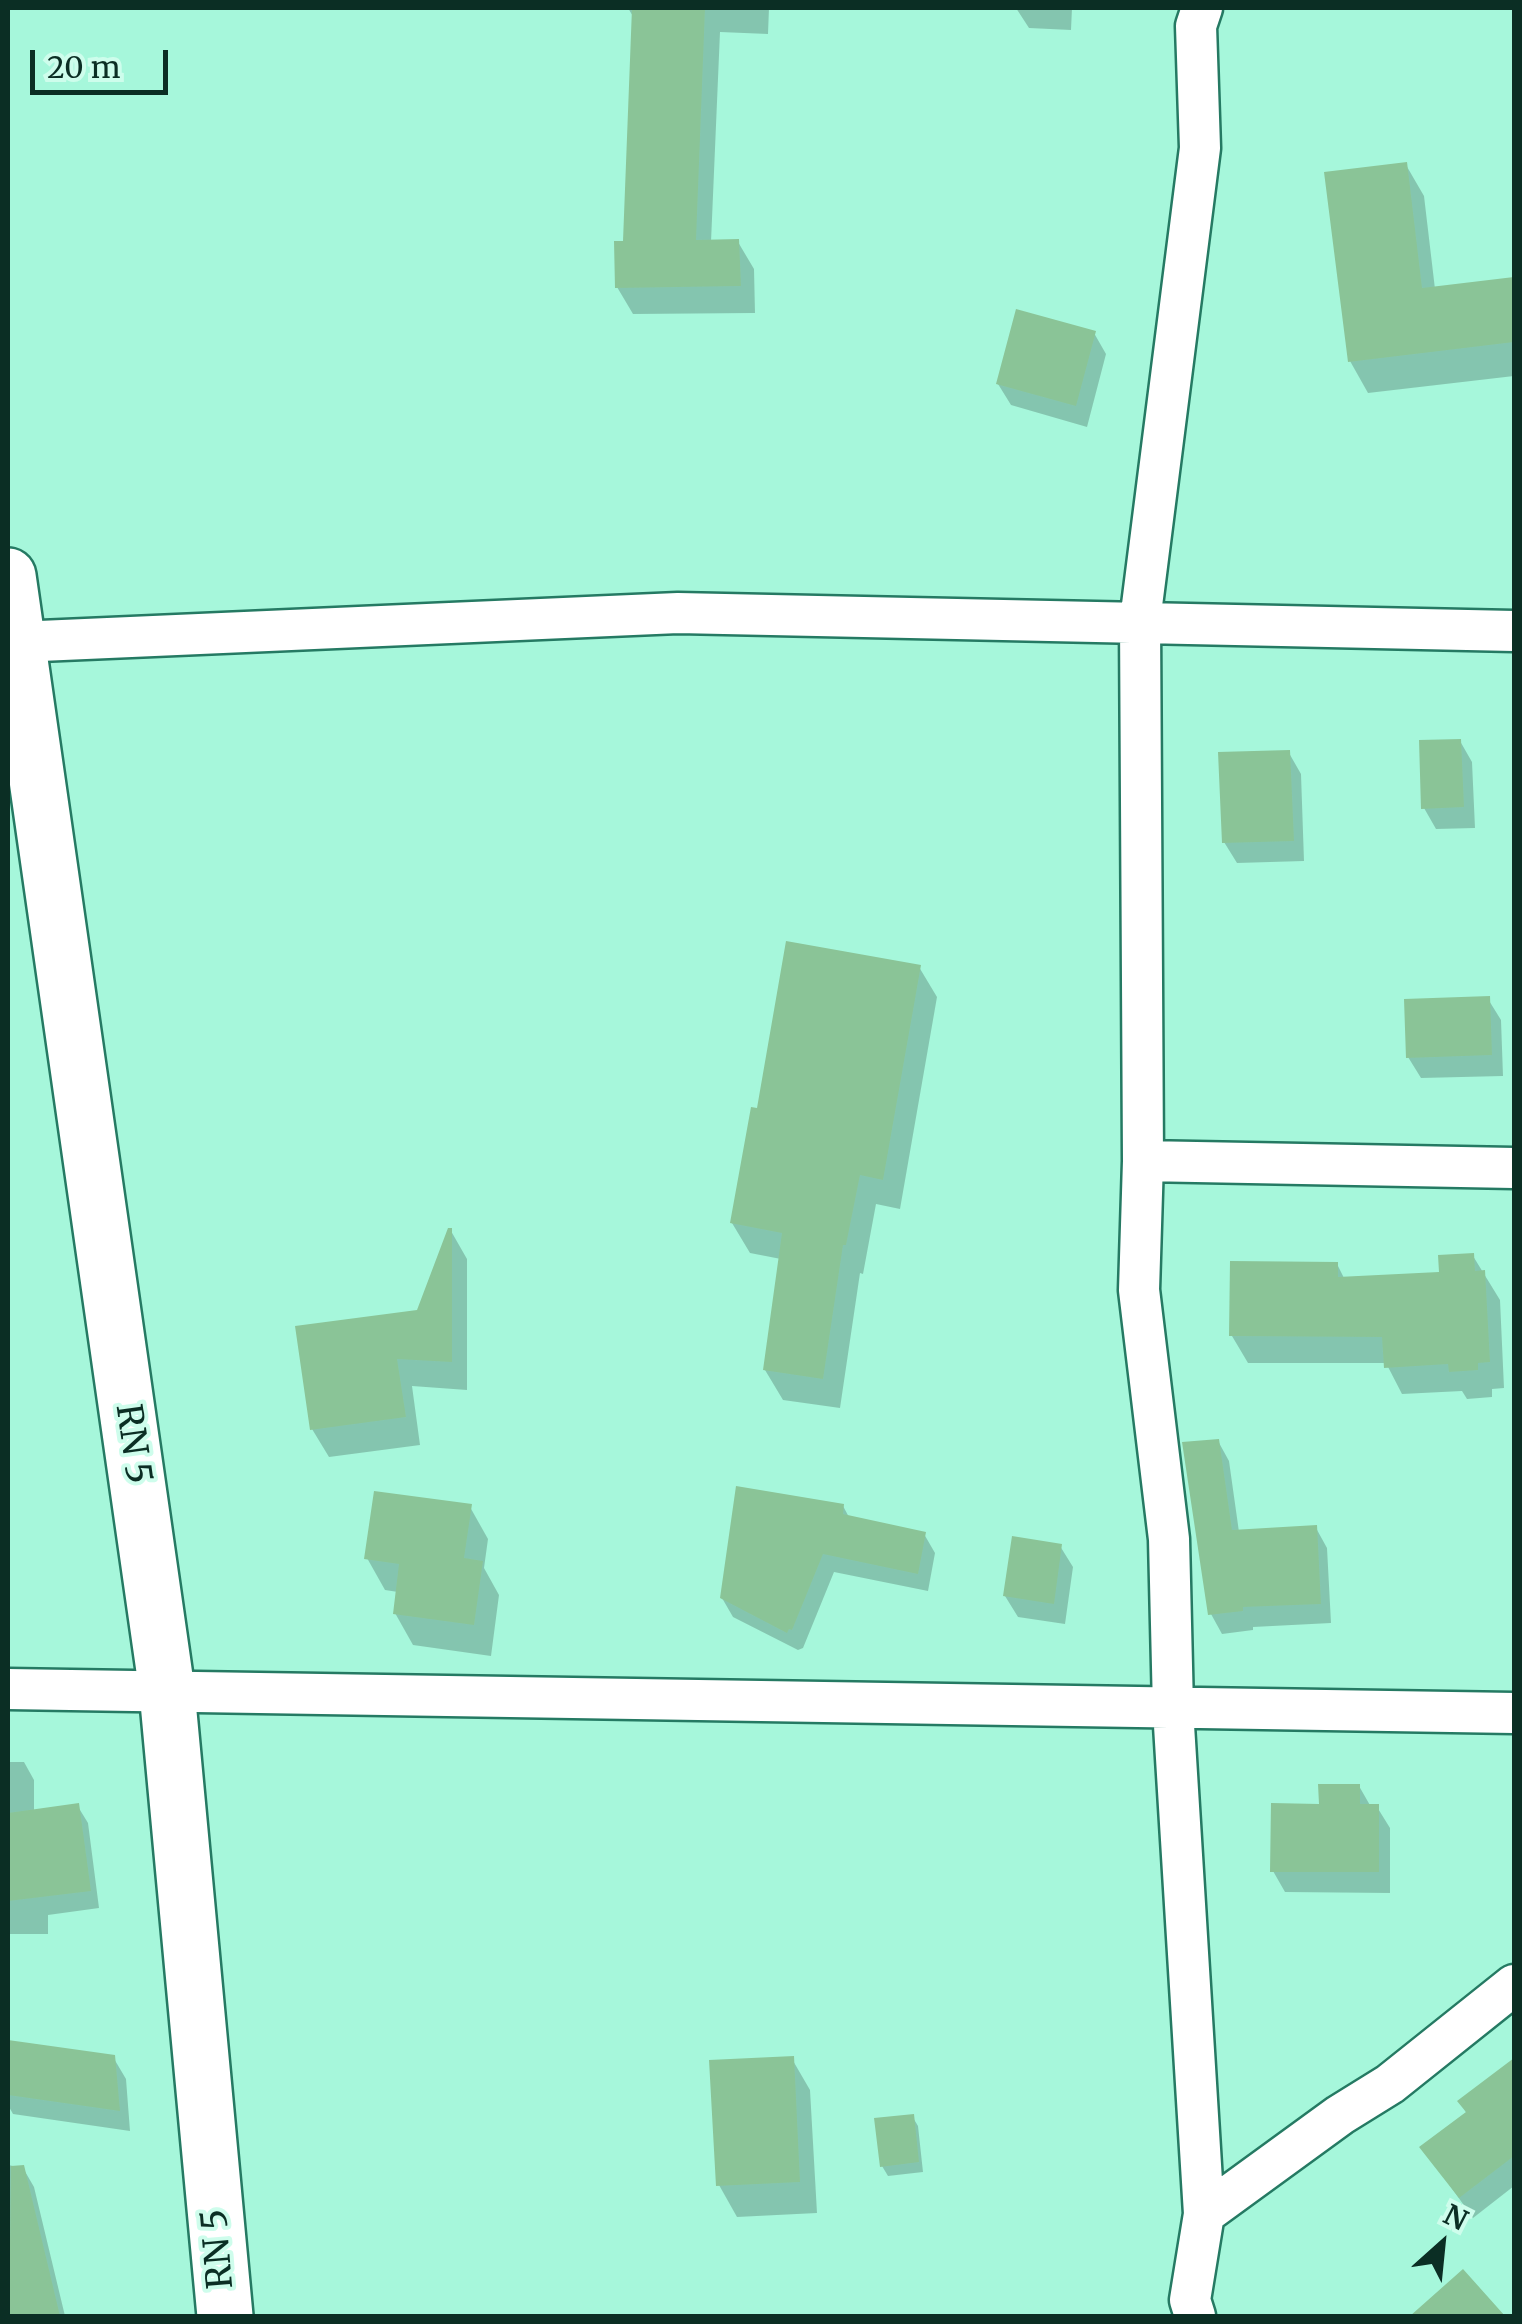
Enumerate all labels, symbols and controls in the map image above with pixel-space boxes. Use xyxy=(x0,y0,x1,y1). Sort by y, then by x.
scale bar xyxy=(35,30,172,92)
text: 20 m xyxy=(47,48,120,86)
street label: RN 5 xyxy=(106,1401,158,1487)
north arrow xyxy=(1392,2194,1492,2294)
text: N xyxy=(1438,2196,1474,2238)
street label: RN 5 xyxy=(195,2207,243,2291)

